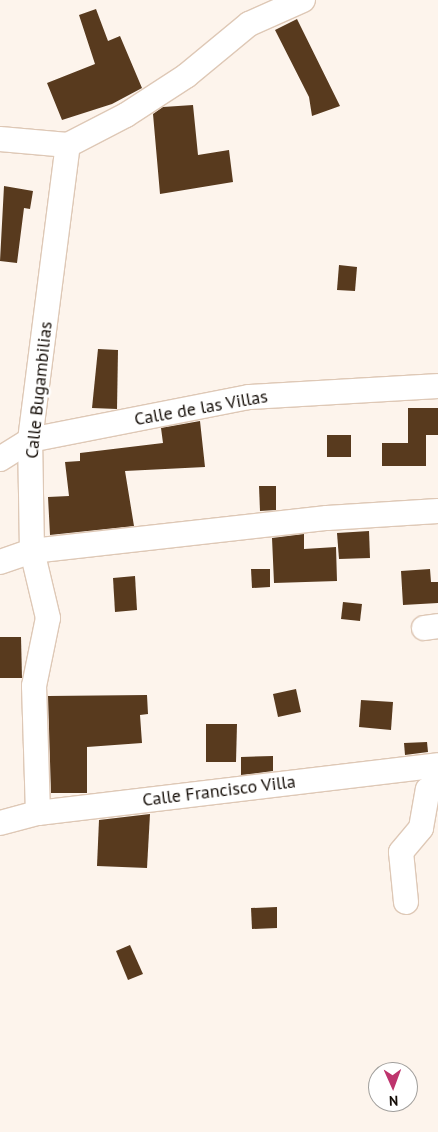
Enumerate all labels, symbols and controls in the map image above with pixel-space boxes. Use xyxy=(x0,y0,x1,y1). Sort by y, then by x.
street label: Calle Bugambilias xyxy=(21,320,57,460)
street label: Calle de las Villas xyxy=(132,386,270,430)
street label: Calle Francisco Villa xyxy=(141,771,297,811)
north arrow xyxy=(368,1062,418,1112)
text: N xyxy=(389,1092,398,1110)

